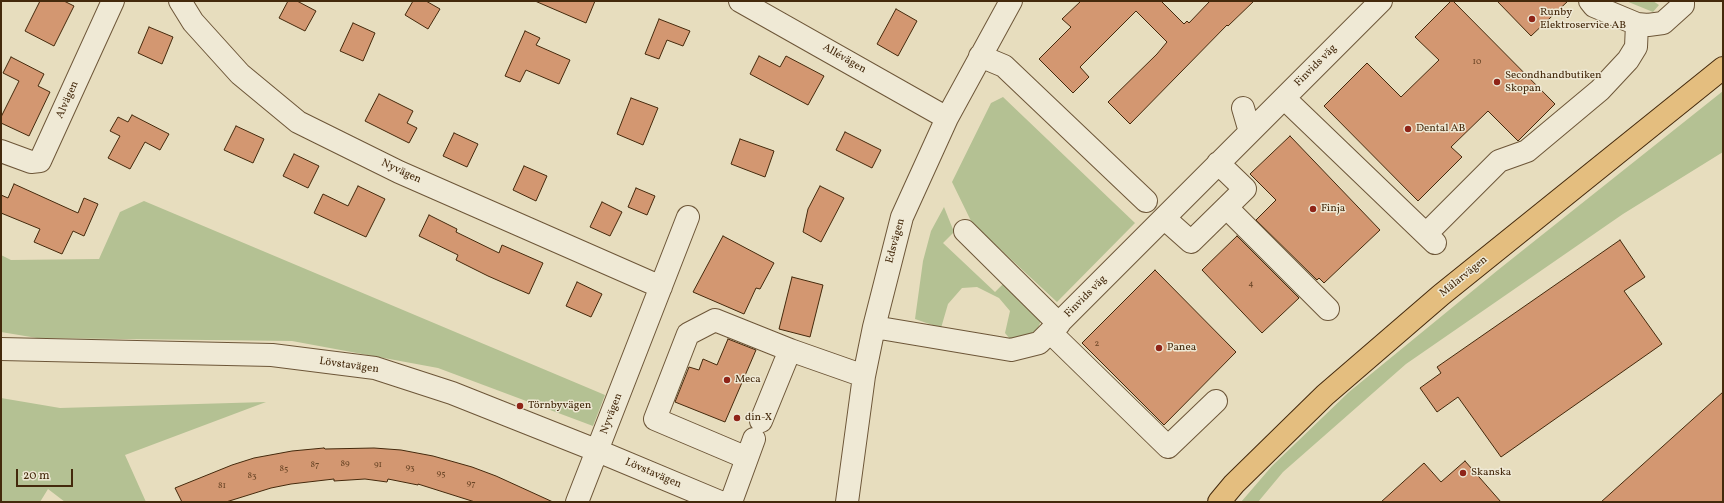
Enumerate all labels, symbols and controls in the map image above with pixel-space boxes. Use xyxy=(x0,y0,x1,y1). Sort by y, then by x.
place label: Runby Elektroservice AB xyxy=(1540,6,1626,32)
marker: Runby Elektroservice AB xyxy=(1527,14,1537,24)
street label: Allévägen xyxy=(820,41,868,77)
street label: Finvids väg xyxy=(1292,42,1340,90)
house number: 10 xyxy=(1473,57,1481,67)
place label: Secondhandbutiken Skopan xyxy=(1505,69,1602,95)
marker: Secondhandbutiken Skopan xyxy=(1492,77,1502,87)
street label: Alvägen xyxy=(54,79,82,121)
place label: Dental AB xyxy=(1416,122,1465,136)
marker: Dental AB xyxy=(1403,124,1413,134)
street label: Nyvägen xyxy=(379,157,423,187)
place label: Finja xyxy=(1321,202,1345,216)
marker: Finja xyxy=(1308,204,1318,214)
street label: Edsvägen xyxy=(884,217,908,265)
street label: Mälarvägen xyxy=(1437,254,1491,300)
street label: Finvids väg xyxy=(1062,273,1110,321)
house number: 4 xyxy=(1248,279,1254,289)
house number: 2 xyxy=(1095,339,1099,349)
place label: Panea xyxy=(1167,341,1196,355)
marker: Panea xyxy=(1154,343,1164,353)
street label: Lövstavägen xyxy=(318,355,380,377)
place label: Meca xyxy=(735,373,761,387)
marker: Meca xyxy=(722,375,732,385)
street label: Nyvägen xyxy=(598,392,626,436)
place label: Törnbyvägen xyxy=(528,399,591,413)
marker: Törnbyvägen xyxy=(515,401,525,411)
place label: din-X xyxy=(745,411,772,425)
marker: din-X xyxy=(732,413,742,423)
street label: Lövstavägen xyxy=(623,456,683,492)
house number: 89 xyxy=(340,459,350,469)
house number: 87 xyxy=(311,460,319,470)
house number: 91 xyxy=(374,460,382,470)
scale bar xyxy=(18,461,75,487)
house number: 93 xyxy=(405,463,415,473)
house number: 85 xyxy=(280,464,288,474)
place label: Skanska xyxy=(1471,466,1511,480)
text: 20 m xyxy=(23,468,50,484)
marker: Skanska xyxy=(1458,468,1468,478)
house number: 95 xyxy=(437,469,445,479)
house number: 83 xyxy=(247,471,257,481)
house number: 97 xyxy=(466,479,476,489)
house number: 81 xyxy=(218,481,226,491)

